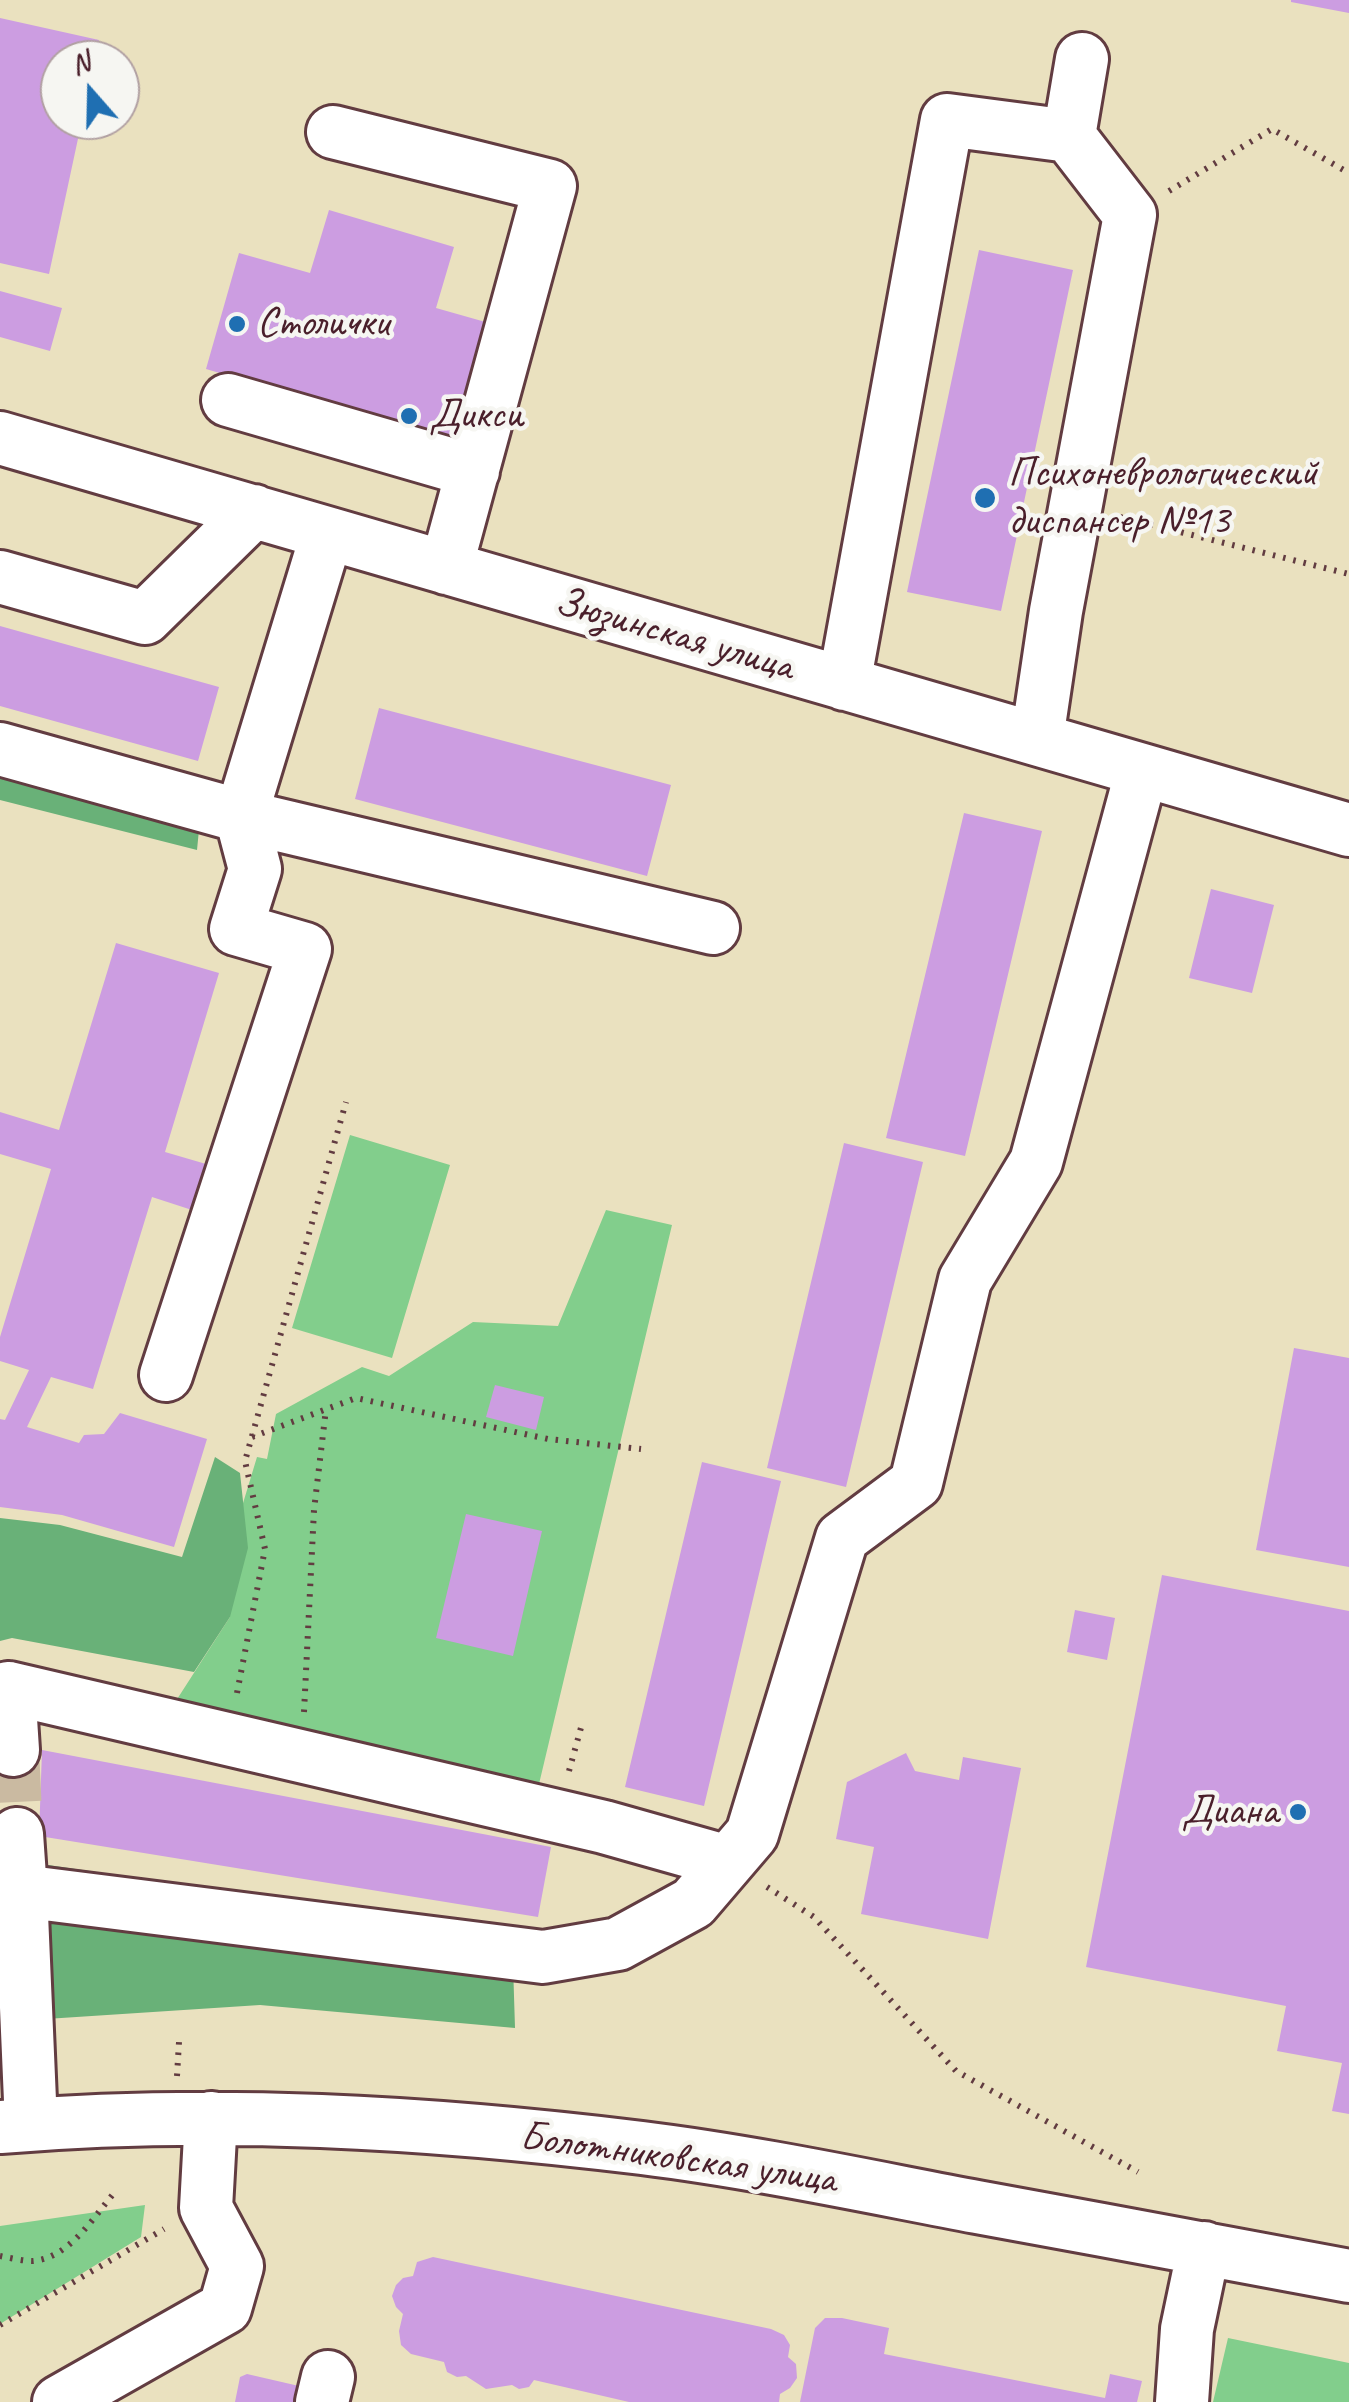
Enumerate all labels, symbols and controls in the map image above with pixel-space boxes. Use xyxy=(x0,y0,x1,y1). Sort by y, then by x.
north arrow xyxy=(40,40,140,140)
text: N xyxy=(66,44,94,83)
place label: Столички xyxy=(257,299,389,349)
marker: Столички xyxy=(226,313,248,335)
place label: Дикси xyxy=(429,391,523,441)
marker: Дикси xyxy=(398,405,420,427)
place label: Психоневрологический диспансер №13 xyxy=(1008,449,1318,548)
marker: Психоневрологический диспансер №13 xyxy=(972,485,998,511)
street label: Зюзинская улица xyxy=(549,577,799,693)
place label: Диана xyxy=(1182,1787,1278,1837)
marker: Диана xyxy=(1287,1801,1309,1823)
street label: Болотниковская улица xyxy=(517,2112,839,2206)

